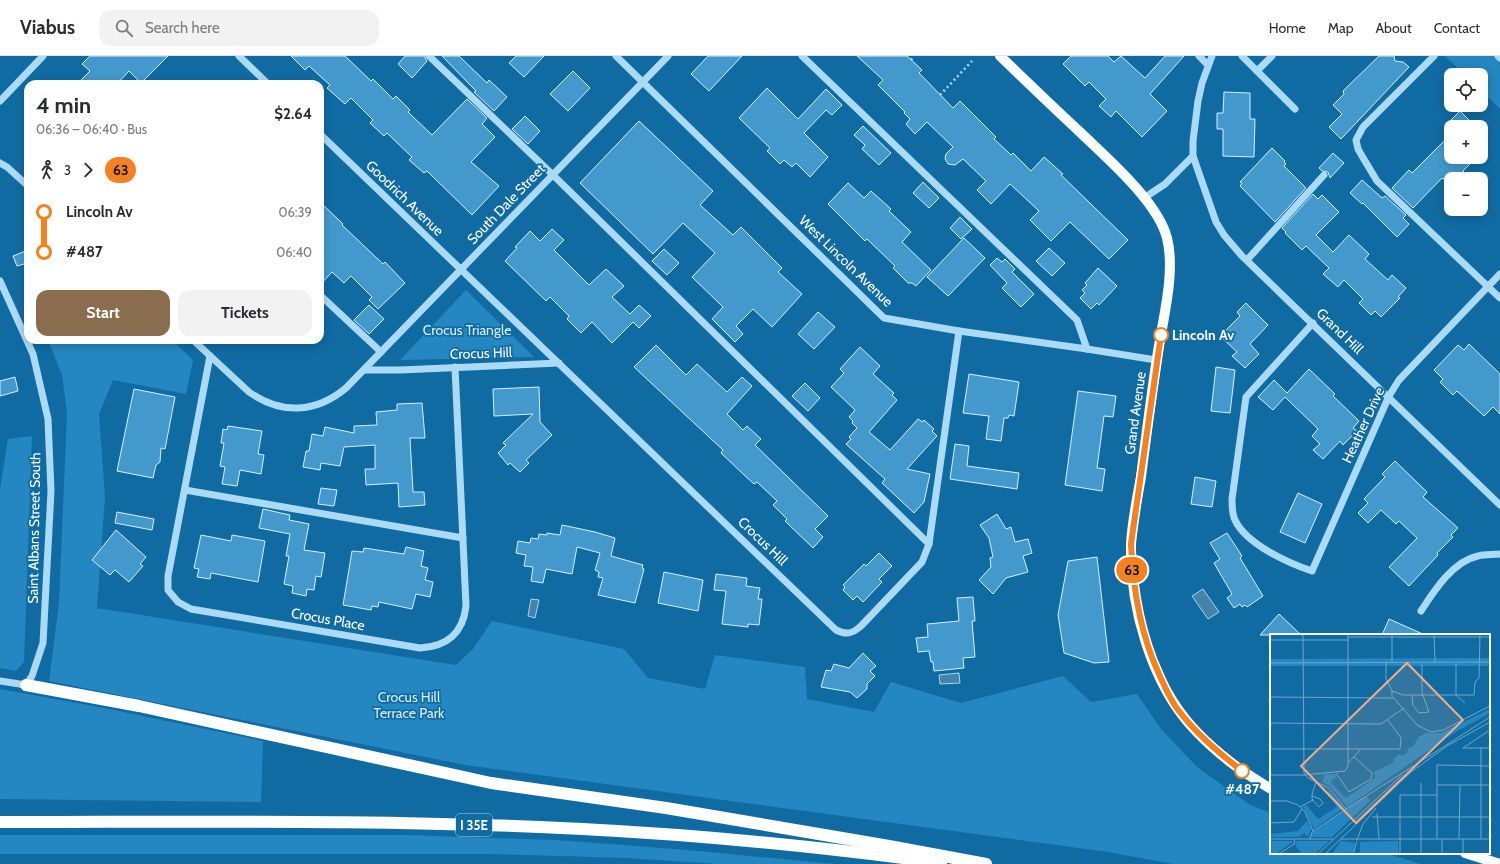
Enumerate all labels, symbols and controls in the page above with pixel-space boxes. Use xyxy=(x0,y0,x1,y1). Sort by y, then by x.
search box xyxy=(99,10,379,46)
text: Viabus xyxy=(20,16,75,39)
icon: search xyxy=(113,17,135,39)
text: Search here xyxy=(145,19,220,37)
text: Home xyxy=(1269,19,1306,37)
text: Map xyxy=(1328,19,1353,37)
text: About xyxy=(1375,19,1412,37)
text: Contact xyxy=(1434,19,1480,37)
map controls xyxy=(1444,68,1488,216)
button: locate xyxy=(1444,68,1488,112)
text: 4 min xyxy=(36,92,91,119)
text: $2.64 xyxy=(274,105,312,123)
button: + xyxy=(1444,120,1488,164)
text: 06:36 – 06:40 · Bus xyxy=(36,121,147,137)
street label: Goodrich Avenue xyxy=(362,156,448,240)
icon: walk xyxy=(36,159,58,181)
icon: forward xyxy=(77,159,99,181)
street label: South Dale Street xyxy=(463,160,549,248)
text: 63 xyxy=(113,161,128,179)
text: 3 xyxy=(64,162,71,178)
button: − xyxy=(1444,172,1488,216)
text: Lincoln Av xyxy=(66,203,133,221)
text: 06:39 xyxy=(278,204,312,220)
street label: West Lincoln Avenue xyxy=(795,211,897,311)
text: #487 xyxy=(66,243,103,261)
text: 06:40 xyxy=(276,244,312,260)
button: Start xyxy=(36,290,170,336)
button: Tickets xyxy=(178,290,312,336)
street label: Grand Hill xyxy=(1313,304,1368,358)
park label: Crocus Triangle xyxy=(423,321,511,339)
place label: Lincoln Av xyxy=(1172,326,1234,344)
marker: Lincoln Av xyxy=(1153,327,1169,343)
street label: Crocus Hill xyxy=(449,343,513,363)
street label: Grand Avenue xyxy=(1120,370,1150,456)
street label: Heather Drive xyxy=(1338,384,1388,466)
street label: Saint Albans Street South xyxy=(24,452,44,604)
street label: Crocus Hill xyxy=(734,513,792,570)
line badge: 63 xyxy=(1114,557,1150,583)
text: 63 xyxy=(1124,561,1140,579)
street label: Crocus Place xyxy=(290,604,366,634)
inset map xyxy=(1270,634,1490,854)
park label: Crocus Hill Terrace Park xyxy=(374,688,445,722)
marker: #487 xyxy=(1234,763,1250,779)
place label: #487 xyxy=(1225,780,1260,798)
road number: I 35E xyxy=(456,814,492,836)

